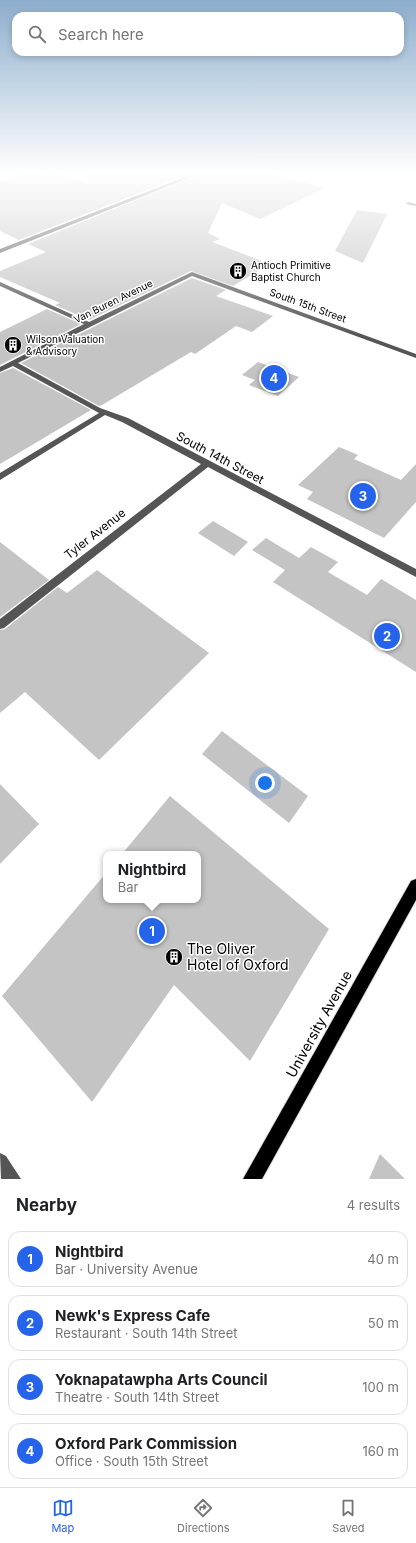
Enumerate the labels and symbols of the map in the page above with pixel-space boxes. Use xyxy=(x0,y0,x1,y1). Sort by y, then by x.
place label: Antioch Primitive Baptist Church xyxy=(251,259,331,283)
building icon: Antioch Primitive Baptist Church xyxy=(228,261,248,281)
street label: Van Buren Avenue xyxy=(72,277,155,325)
street label: South 15th Street xyxy=(268,286,349,325)
place label: Wilson Valuation & Advisory xyxy=(26,333,104,357)
building icon: Wilson Valuation & Advisory xyxy=(3,335,23,355)
pin: 4 xyxy=(261,363,287,393)
street label: South 14th Street xyxy=(174,428,267,487)
pin: 3 xyxy=(350,481,376,511)
street label: Tyler Avenue xyxy=(61,505,128,562)
pin: 2 xyxy=(374,621,400,651)
your location xyxy=(255,773,275,793)
pin: 1 xyxy=(139,916,165,946)
place label: The Oliver Hotel of Oxford xyxy=(187,940,289,973)
building icon: The Oliver Hotel of Oxford xyxy=(164,947,184,967)
street label: University Avenue xyxy=(282,967,355,1080)

